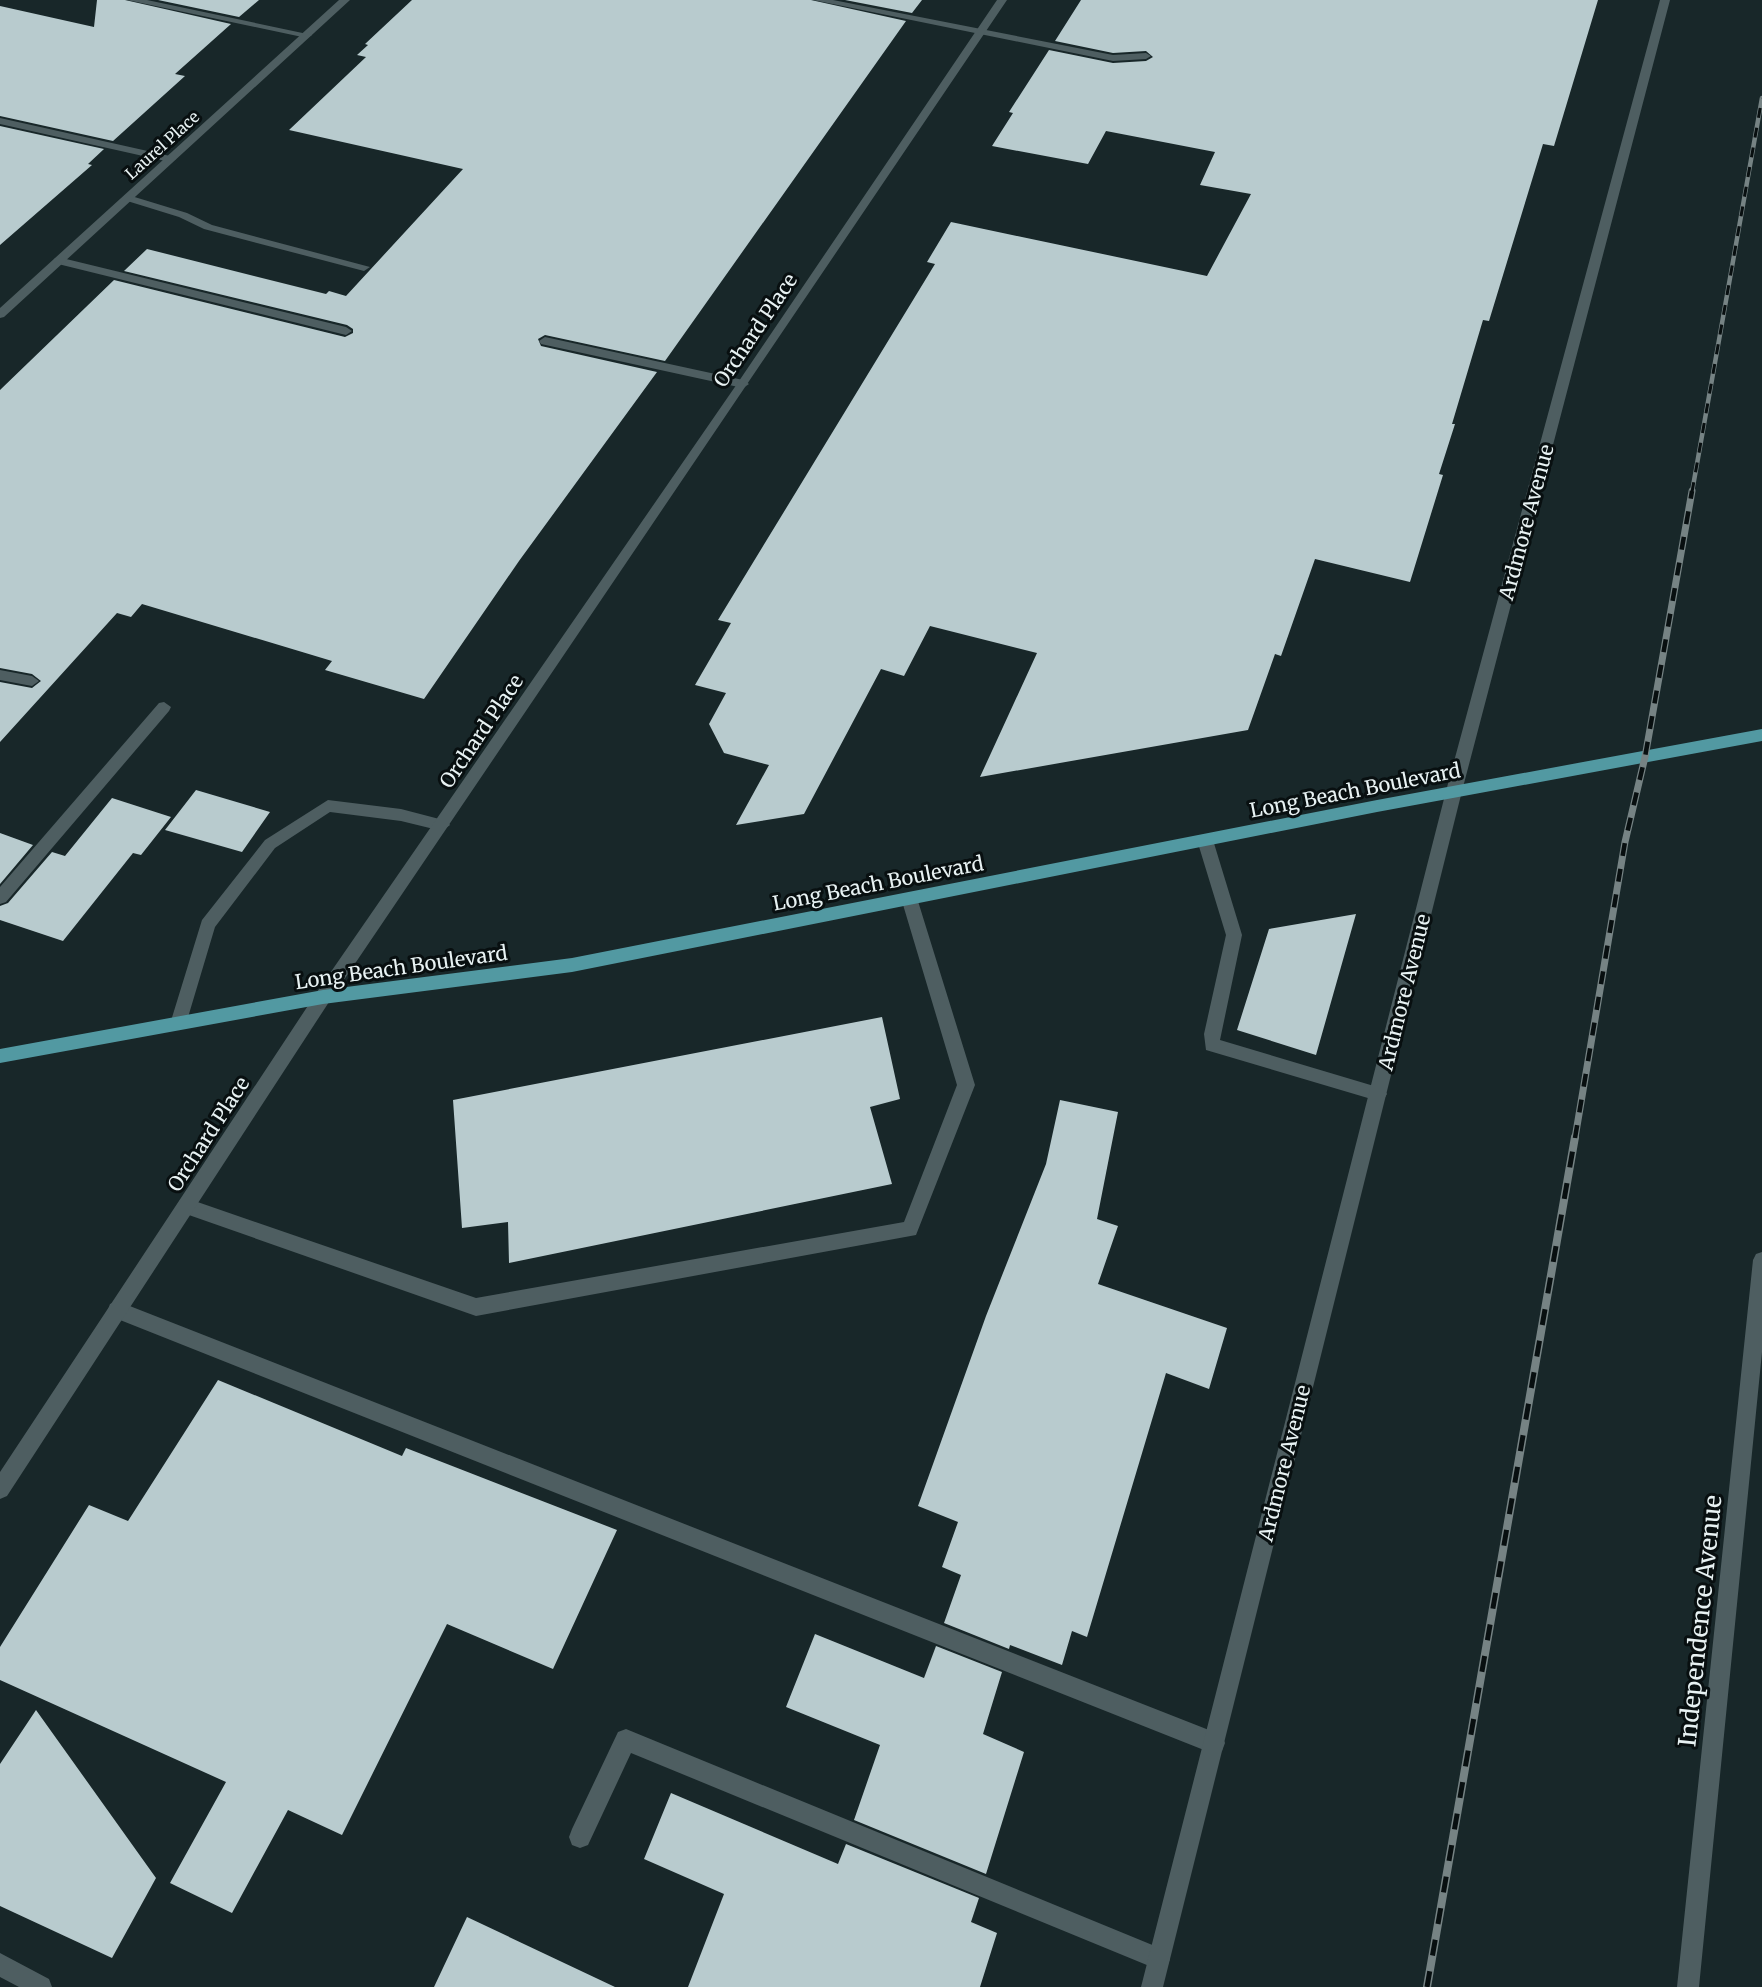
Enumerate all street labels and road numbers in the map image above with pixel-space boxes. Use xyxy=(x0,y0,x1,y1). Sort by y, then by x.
street label: Laurel Place xyxy=(121,107,203,183)
street label: Orchard Place xyxy=(708,268,802,392)
street label: Ardmore Avenue xyxy=(1493,442,1559,603)
street label: Orchard Place xyxy=(434,669,528,793)
street label: Long Beach Boulevard xyxy=(1247,757,1463,823)
street label: Long Beach Boulevard xyxy=(770,850,986,916)
street label: Ardmore Avenue xyxy=(1372,911,1435,1074)
street label: Long Beach Boulevard xyxy=(293,940,509,994)
street label: Orchard Place xyxy=(162,1072,254,1196)
street label: Ardmore Avenue xyxy=(1252,1382,1315,1545)
street label: Independence Avenue xyxy=(1671,1494,1729,1748)

